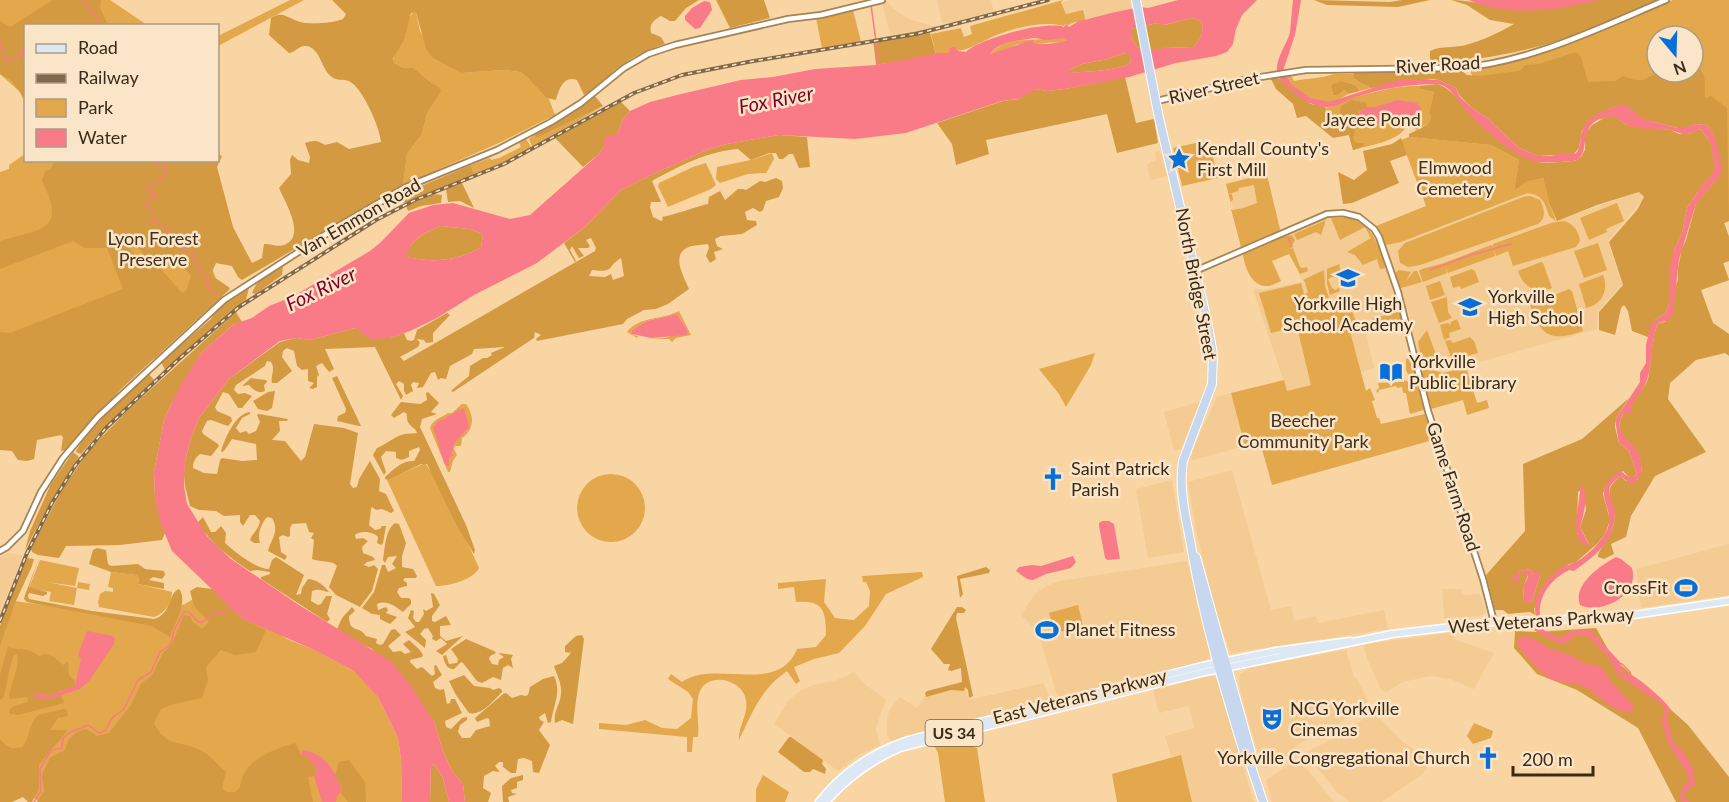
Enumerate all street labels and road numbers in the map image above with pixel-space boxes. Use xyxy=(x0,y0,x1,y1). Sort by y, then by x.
street label: River Road xyxy=(1395,51,1481,77)
street label: River Street xyxy=(1166,66,1262,108)
street label: Van Emmon Road xyxy=(293,173,424,261)
street label: North Bridge Street xyxy=(1171,206,1223,362)
street label: Game Farm Road xyxy=(1423,419,1485,554)
street label: West Veterans Parkway xyxy=(1447,602,1635,637)
street label: East Veterans Parkway xyxy=(990,664,1170,728)
road number: US 34 xyxy=(926,720,982,746)

